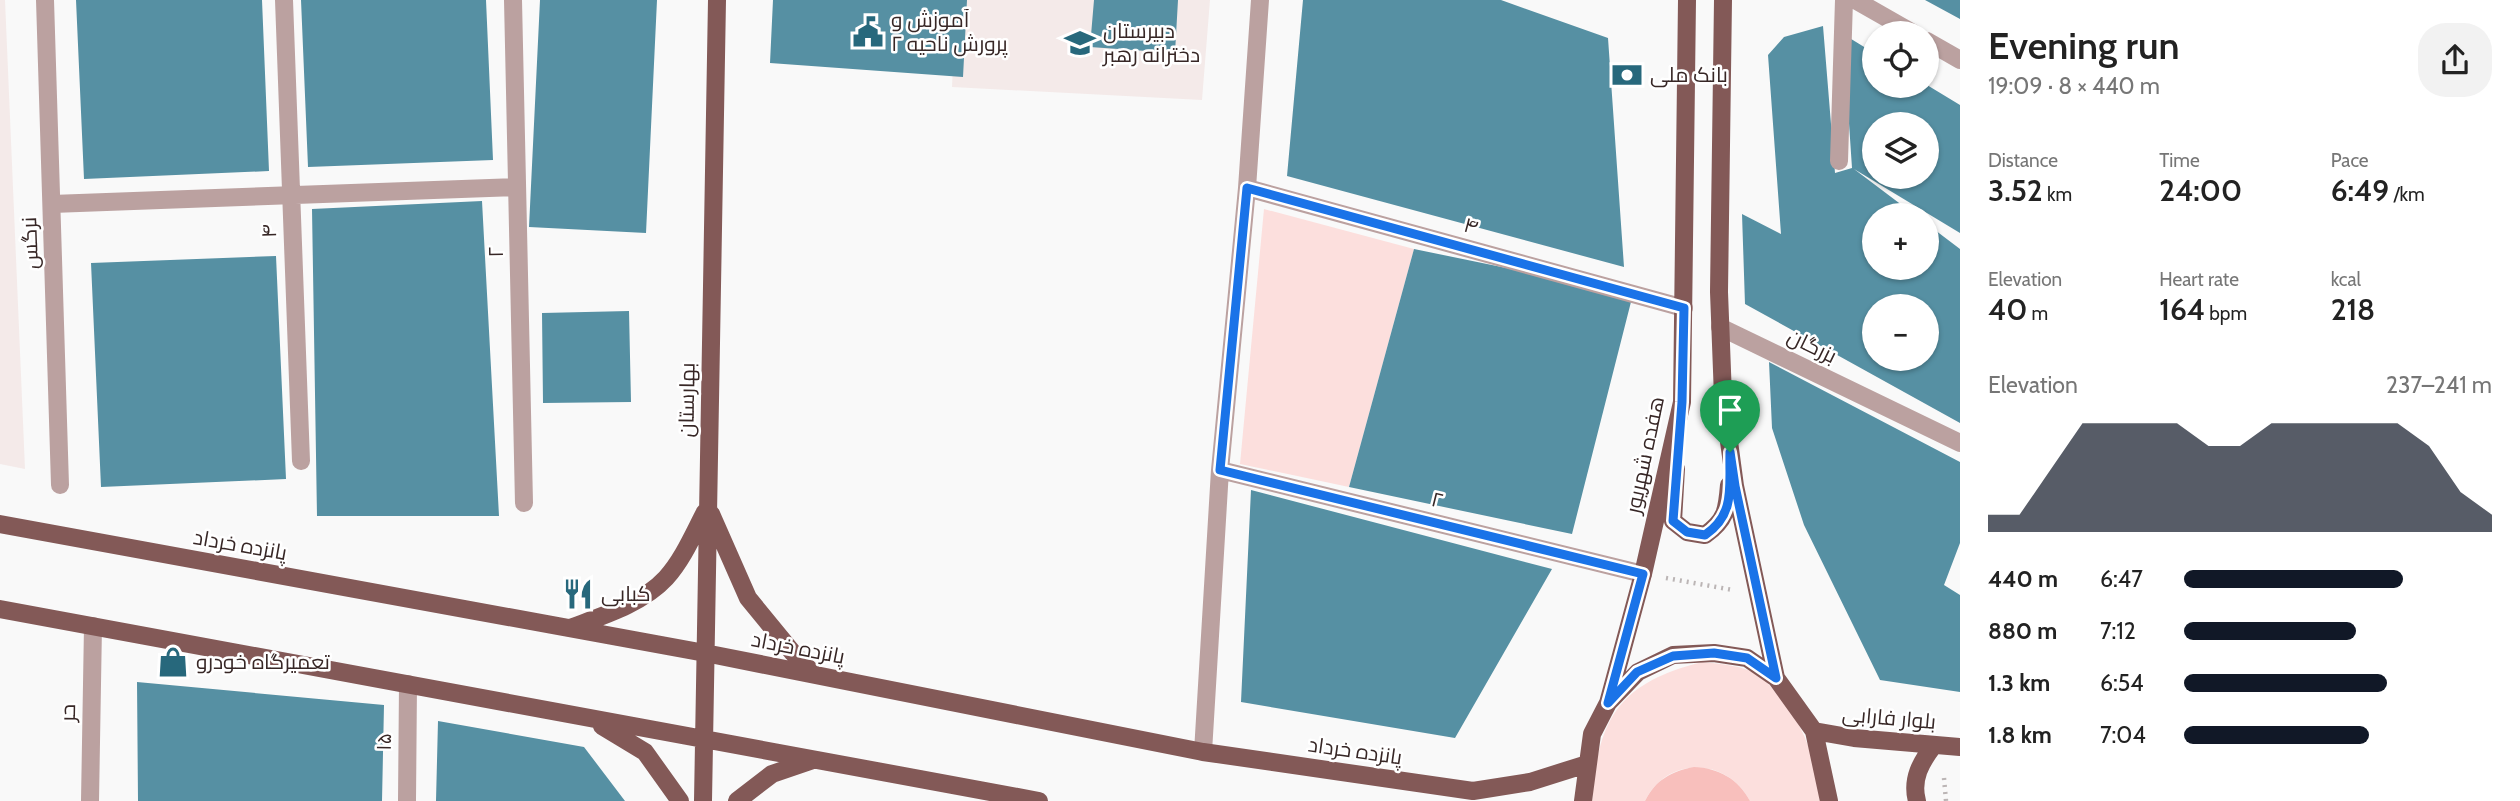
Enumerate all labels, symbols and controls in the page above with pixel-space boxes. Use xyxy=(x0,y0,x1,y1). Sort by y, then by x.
place label: آموزش و پرورش ناحیه ۲ xyxy=(891,7,1008,58)
public building icon: آموزش و پرورش ناحیه ۲ xyxy=(851,15,885,49)
place label: دبیرستان دخترانه رهبر xyxy=(1102,18,1200,67)
map controls xyxy=(1862,21,1939,371)
button: locate xyxy=(1862,21,1939,98)
text: Evening run xyxy=(1988,22,2180,69)
button: share xyxy=(2418,23,2492,97)
school or university icon: دبیرستان دخترانه رهبر xyxy=(1063,26,1097,60)
bank icon: بانک ملی xyxy=(1610,58,1644,92)
place label: بانک ملی xyxy=(1650,62,1728,88)
text: 19:09 · 8 × 440 m xyxy=(1988,72,2160,100)
button: layers xyxy=(1862,112,1939,189)
text: Distance xyxy=(1988,149,2058,172)
text: Time xyxy=(2159,149,2200,172)
text: Pace xyxy=(2331,149,2369,172)
text: 3.52 xyxy=(1988,172,2043,209)
text: 24:00 xyxy=(2159,172,2242,209)
text: 6:49 xyxy=(2331,172,2389,209)
text: km xyxy=(2043,183,2072,206)
text: /km xyxy=(2389,183,2425,206)
button: + xyxy=(1862,203,1939,280)
street label: ۴ xyxy=(1461,212,1481,239)
street label: نرگس xyxy=(16,216,44,270)
street label: ۴ xyxy=(256,224,281,238)
street label: ۲ xyxy=(483,246,508,258)
text: Elevation xyxy=(1988,268,2062,291)
text: Heart rate xyxy=(2159,268,2239,291)
text: kcal xyxy=(2331,268,2361,291)
text: 40 xyxy=(1988,291,2027,328)
text: 164 xyxy=(2159,291,2205,328)
text: 218 xyxy=(2331,291,2375,328)
button: − xyxy=(1862,294,1939,371)
text: m xyxy=(2027,302,2048,325)
text: bpm xyxy=(2205,302,2247,325)
street label: بزرگان xyxy=(1783,323,1841,369)
street label: بهارستان xyxy=(673,362,701,438)
text: Elevation xyxy=(1988,371,2078,399)
text: 237–241 m xyxy=(2386,371,2492,399)
pin xyxy=(1700,380,1760,452)
icon: arrive xyxy=(1711,391,1749,429)
street label: هفده شهریور xyxy=(1620,394,1670,517)
street label: ۲ xyxy=(1429,486,1446,513)
street label: پانزده خرداد xyxy=(191,524,289,567)
text: 440 m xyxy=(1988,565,2058,593)
text: 6:47 xyxy=(2100,565,2143,593)
restaurant icon: کبابی xyxy=(561,577,595,611)
place label: کبابی xyxy=(601,581,651,607)
text: 880 m xyxy=(1988,617,2057,645)
text: 7:12 xyxy=(2100,617,2136,645)
street label: پانزده خرداد xyxy=(749,626,847,671)
shop icon: تعمیرگاه خودرو xyxy=(156,645,190,679)
place label: تعمیرگاه خودرو xyxy=(196,649,330,674)
text: 1.3 km xyxy=(1988,669,2050,697)
text: 6:54 xyxy=(2100,669,2144,697)
street label: بلوار فارابی xyxy=(1841,701,1937,735)
street label: حر xyxy=(55,704,80,723)
text: 1.8 km xyxy=(1988,721,2052,749)
text: 7:04 xyxy=(2100,721,2146,749)
street label: پانزده خرداد xyxy=(1306,732,1404,772)
street label: ۱۵ xyxy=(371,733,396,751)

